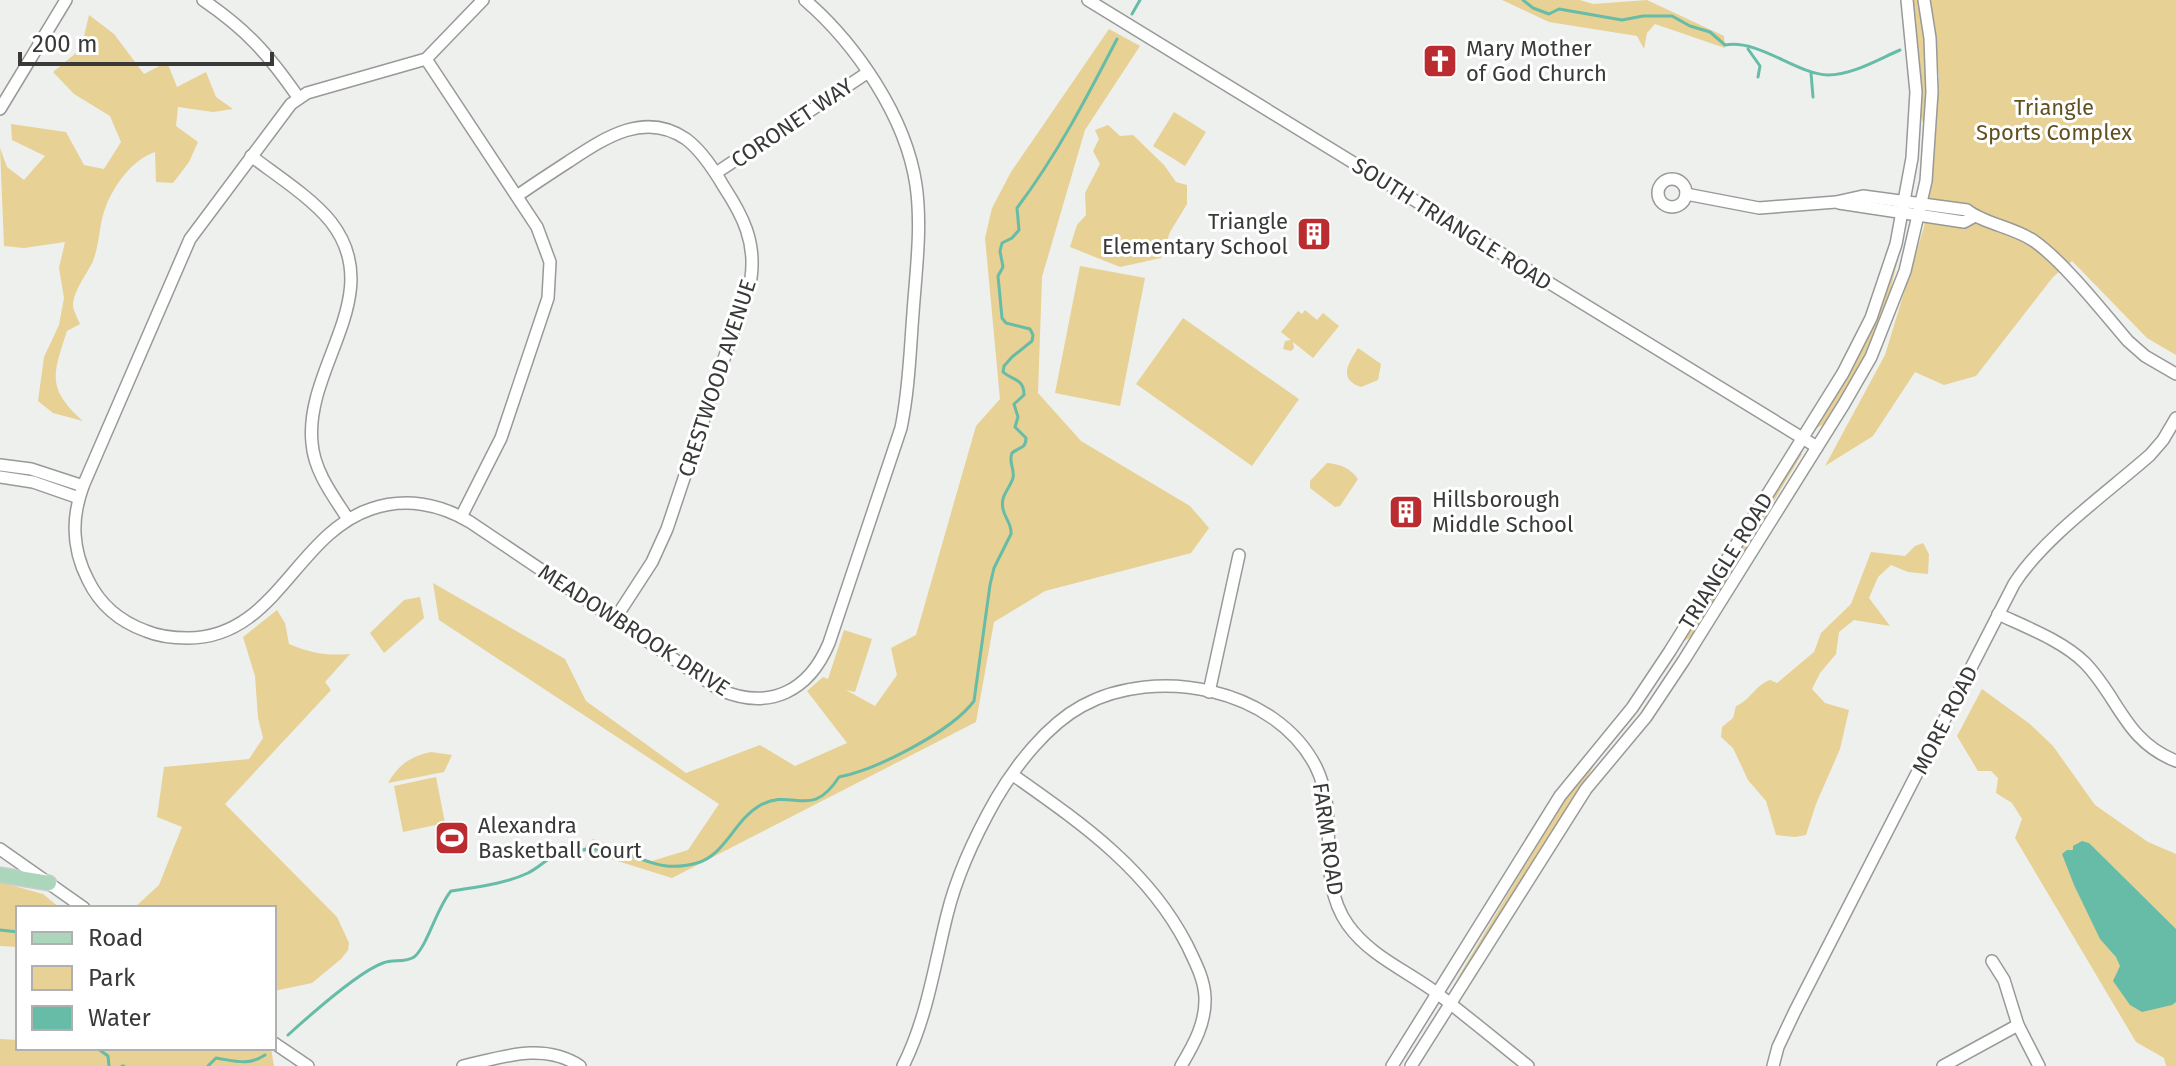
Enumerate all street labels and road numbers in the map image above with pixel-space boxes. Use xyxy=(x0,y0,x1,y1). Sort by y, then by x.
street label: CORONET WAY xyxy=(726,72,858,174)
street label: SOUTH TRIANGLE ROAD xyxy=(1347,152,1557,296)
street label: CRESTWOOD AVENUE xyxy=(672,276,762,480)
street label: TRIANGLE ROAD xyxy=(1673,488,1779,634)
street label: MEADOWBROOK DRIVE xyxy=(533,558,735,702)
street label: MORE ROAD xyxy=(1906,661,1984,779)
street label: FARM ROAD xyxy=(1307,781,1349,897)

